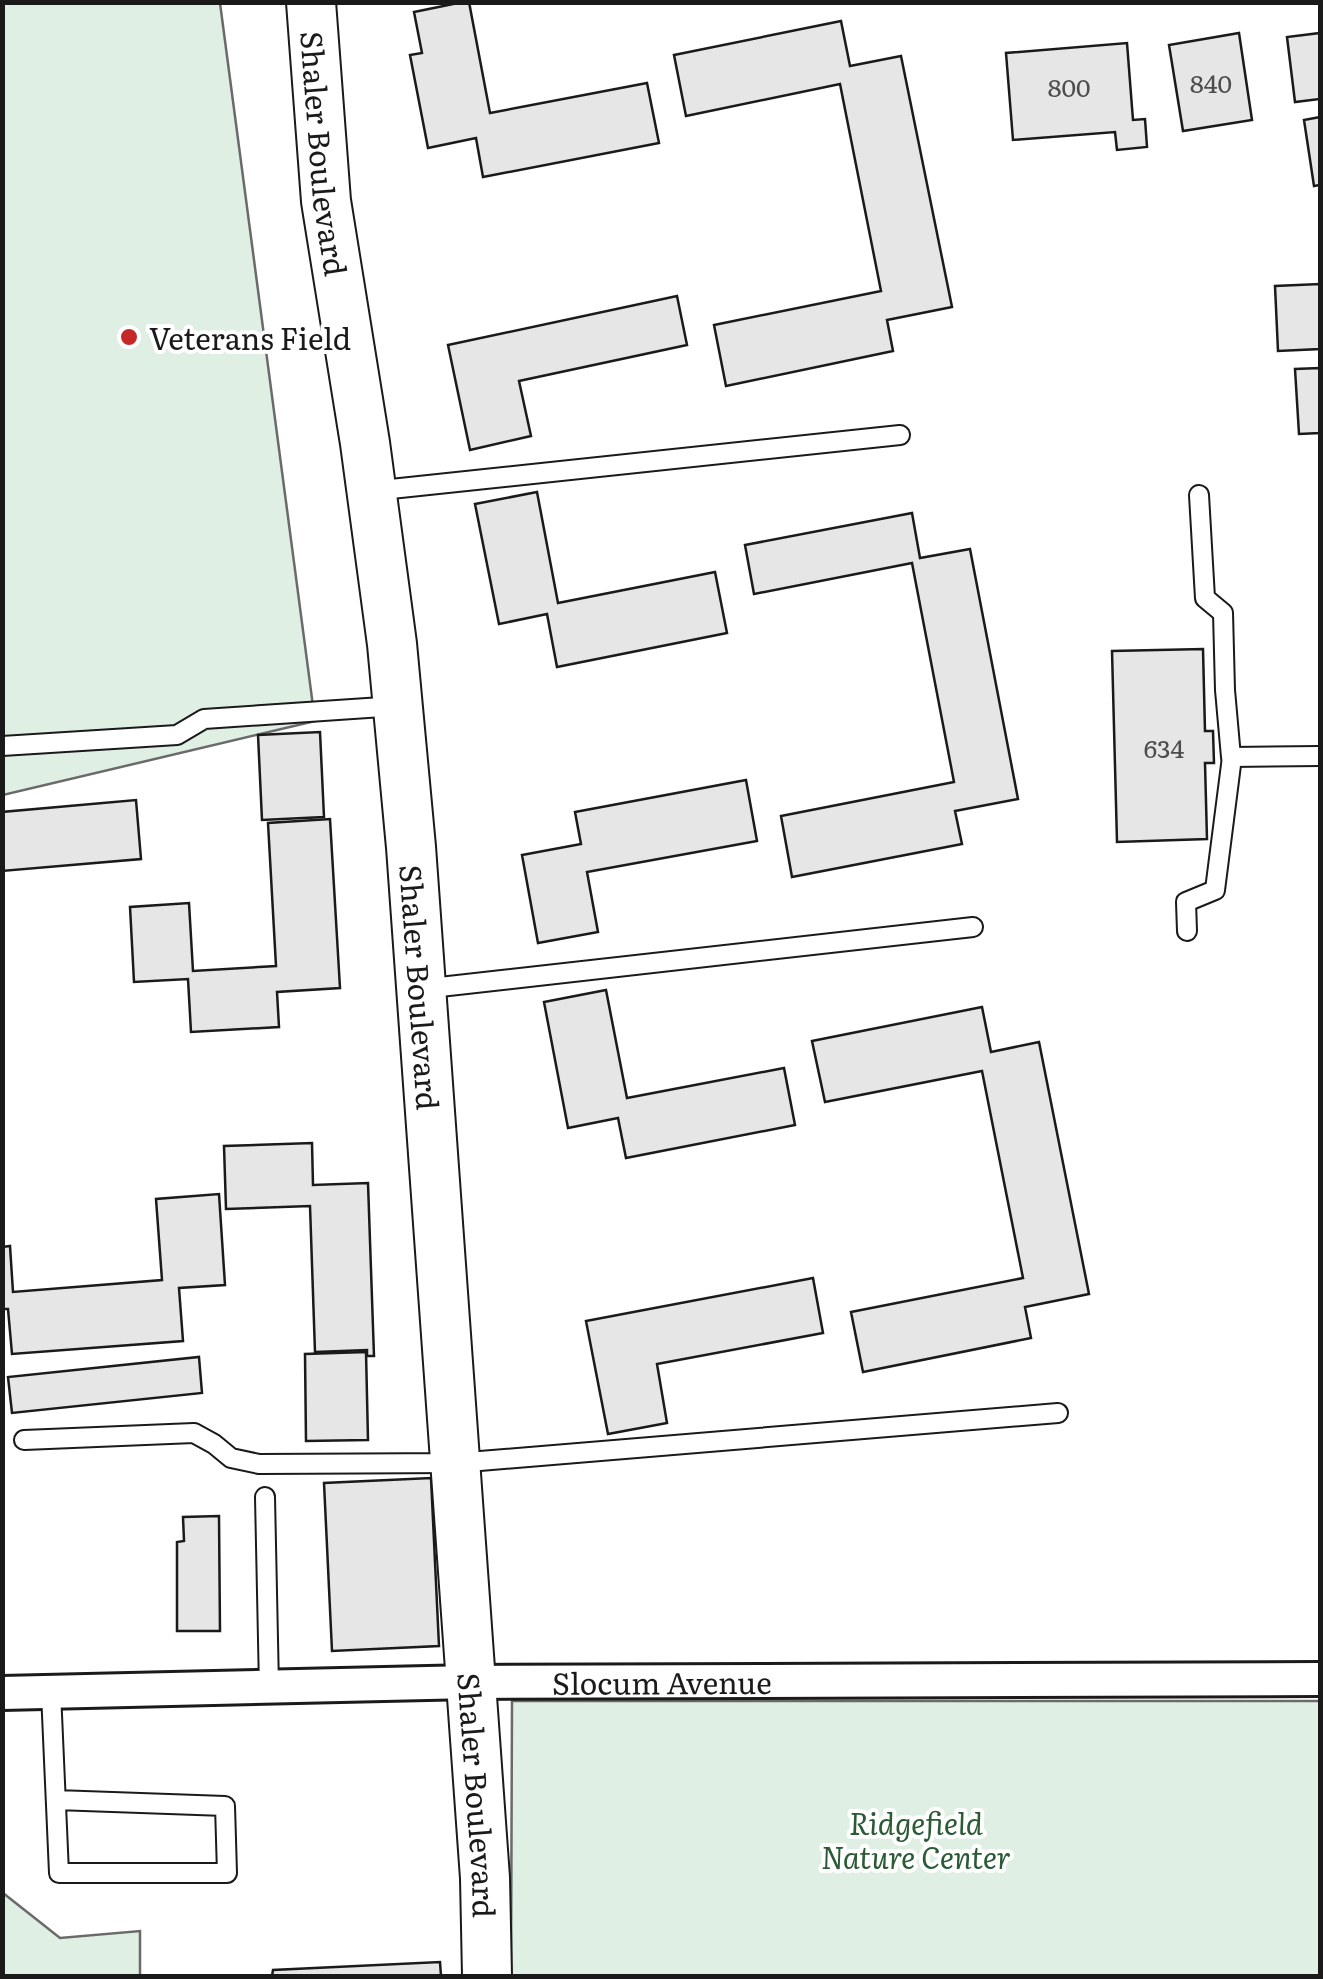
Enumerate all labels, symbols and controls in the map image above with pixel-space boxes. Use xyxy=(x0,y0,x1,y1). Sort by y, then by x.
street label: Shaler Boulevard xyxy=(291,29,360,279)
house number: 840 xyxy=(1190,64,1232,101)
house number: 800 xyxy=(1048,68,1090,105)
place label: Veterans Field xyxy=(149,315,351,359)
marker: Veterans Field xyxy=(118,326,140,348)
house number: 634 xyxy=(1144,729,1185,766)
street label: Shaler Boulevard xyxy=(390,863,452,1111)
street label: Slocum Avenue xyxy=(552,1659,772,1704)
street label: Shaler Boulevard xyxy=(448,1671,508,1918)
park label: Ridgefield Nature Center xyxy=(821,1800,1011,1878)

